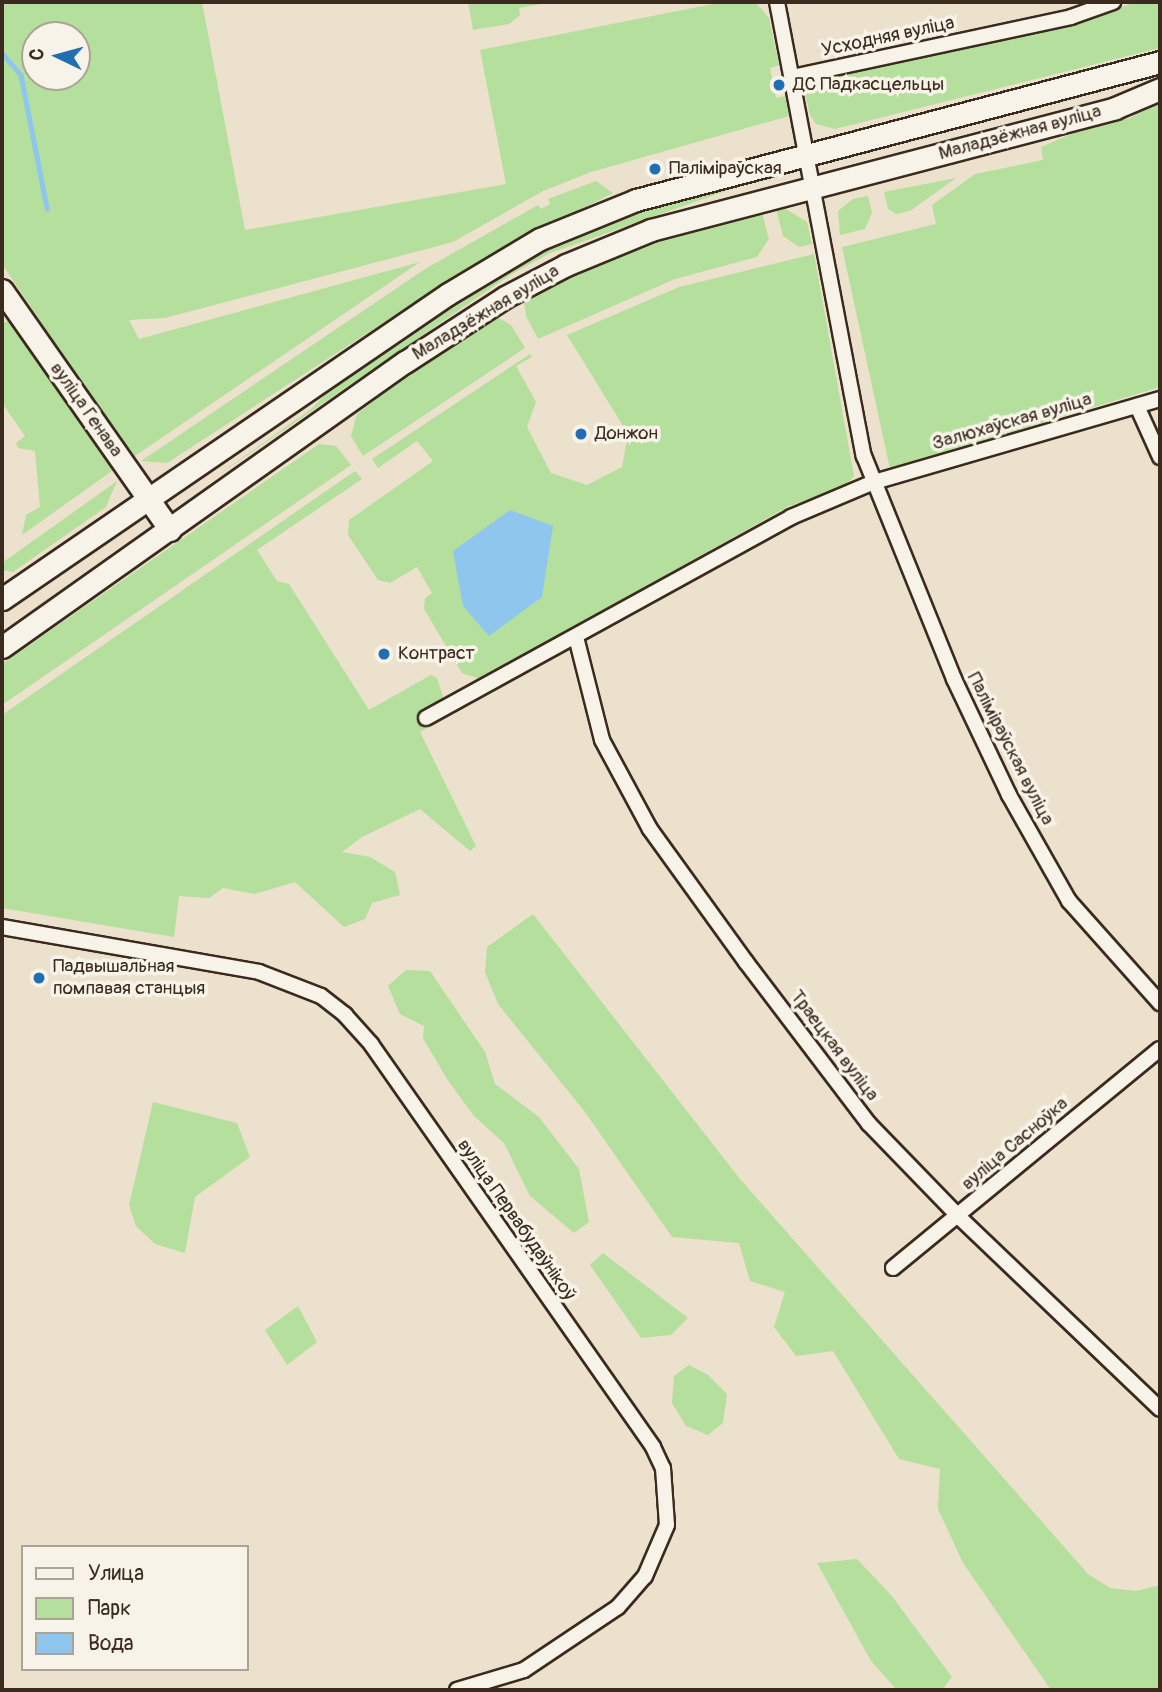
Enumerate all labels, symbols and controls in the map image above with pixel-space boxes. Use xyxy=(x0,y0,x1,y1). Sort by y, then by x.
street label: Усходняя вуліца xyxy=(820,12,956,62)
north arrow xyxy=(21,21,91,91)
text: С xyxy=(25,47,50,61)
place label: ДС Падкасцельцы xyxy=(793,74,944,96)
marker: ДС Падкасцельцы xyxy=(771,77,787,93)
street label: Маладзёжная вуліца xyxy=(936,100,1104,166)
place label: Паліміраўская xyxy=(669,158,782,180)
marker: Паліміраўская xyxy=(647,161,663,177)
street label: Маладзёжная вуліца xyxy=(408,260,564,366)
street label: вуліца Генава xyxy=(45,358,127,462)
street label: Залюхаўская вуліца xyxy=(930,388,1094,456)
place label: Донжон xyxy=(595,423,658,445)
marker: Донжон xyxy=(573,426,589,442)
place label: Контраст xyxy=(398,643,475,665)
marker: Контраст xyxy=(376,646,392,662)
street label: Паліміраўская вуліца xyxy=(962,669,1058,829)
place label: Падвышальная помпавая станцыя xyxy=(53,956,205,1000)
marker: Падвышальная помпавая станцыя xyxy=(31,970,47,986)
street label: Траецкая вуліца xyxy=(785,986,883,1106)
street label: вуліца Сасноўка xyxy=(957,1093,1073,1195)
street label: вуліца Первабудаўнікоў xyxy=(452,1135,580,1305)
legend xyxy=(21,1545,248,1671)
text: Улица xyxy=(88,1560,144,1587)
text: Парк xyxy=(88,1595,131,1622)
text: Вода xyxy=(88,1630,134,1657)

